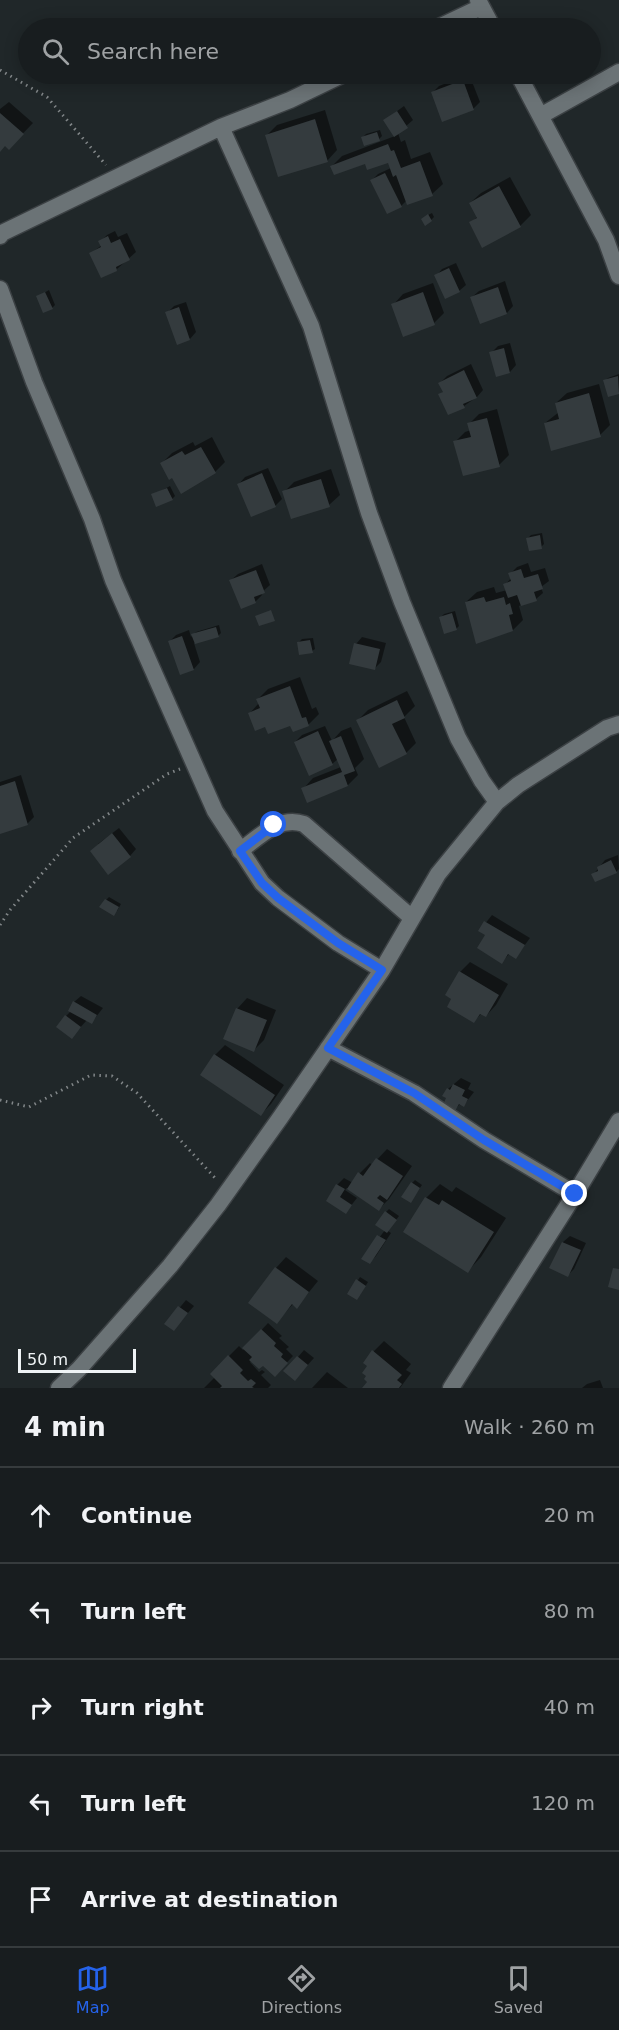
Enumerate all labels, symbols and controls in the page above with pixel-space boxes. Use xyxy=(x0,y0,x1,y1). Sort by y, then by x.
search box xyxy=(18,18,601,84)
icon: search xyxy=(39,35,72,68)
text: Search here xyxy=(87,39,219,64)
route start xyxy=(260,811,286,837)
route end xyxy=(561,1180,587,1206)
scale bar xyxy=(18,1346,136,1374)
text: 50 m xyxy=(27,1350,68,1369)
text: 4 min xyxy=(24,1412,106,1442)
text: Walk · 260 m xyxy=(464,1415,595,1439)
icon: ahead xyxy=(24,1499,57,1532)
text: Continue xyxy=(81,1503,192,1528)
text: 20 m xyxy=(544,1503,595,1527)
icon: left xyxy=(24,1595,57,1628)
text: Turn left xyxy=(81,1599,186,1624)
text: 80 m xyxy=(544,1599,595,1623)
icon: right xyxy=(24,1691,57,1724)
text: Turn right xyxy=(81,1695,204,1720)
text: 40 m xyxy=(544,1695,595,1719)
icon: left xyxy=(24,1787,57,1820)
text: Turn left xyxy=(81,1791,186,1816)
text: 120 m xyxy=(531,1791,595,1815)
icon: arrive xyxy=(24,1883,57,1916)
text: Arrive at destination xyxy=(81,1887,338,1912)
tab: Map xyxy=(76,1962,110,2017)
tab: Directions xyxy=(261,1962,342,2017)
tab: Saved xyxy=(494,1962,543,2017)

